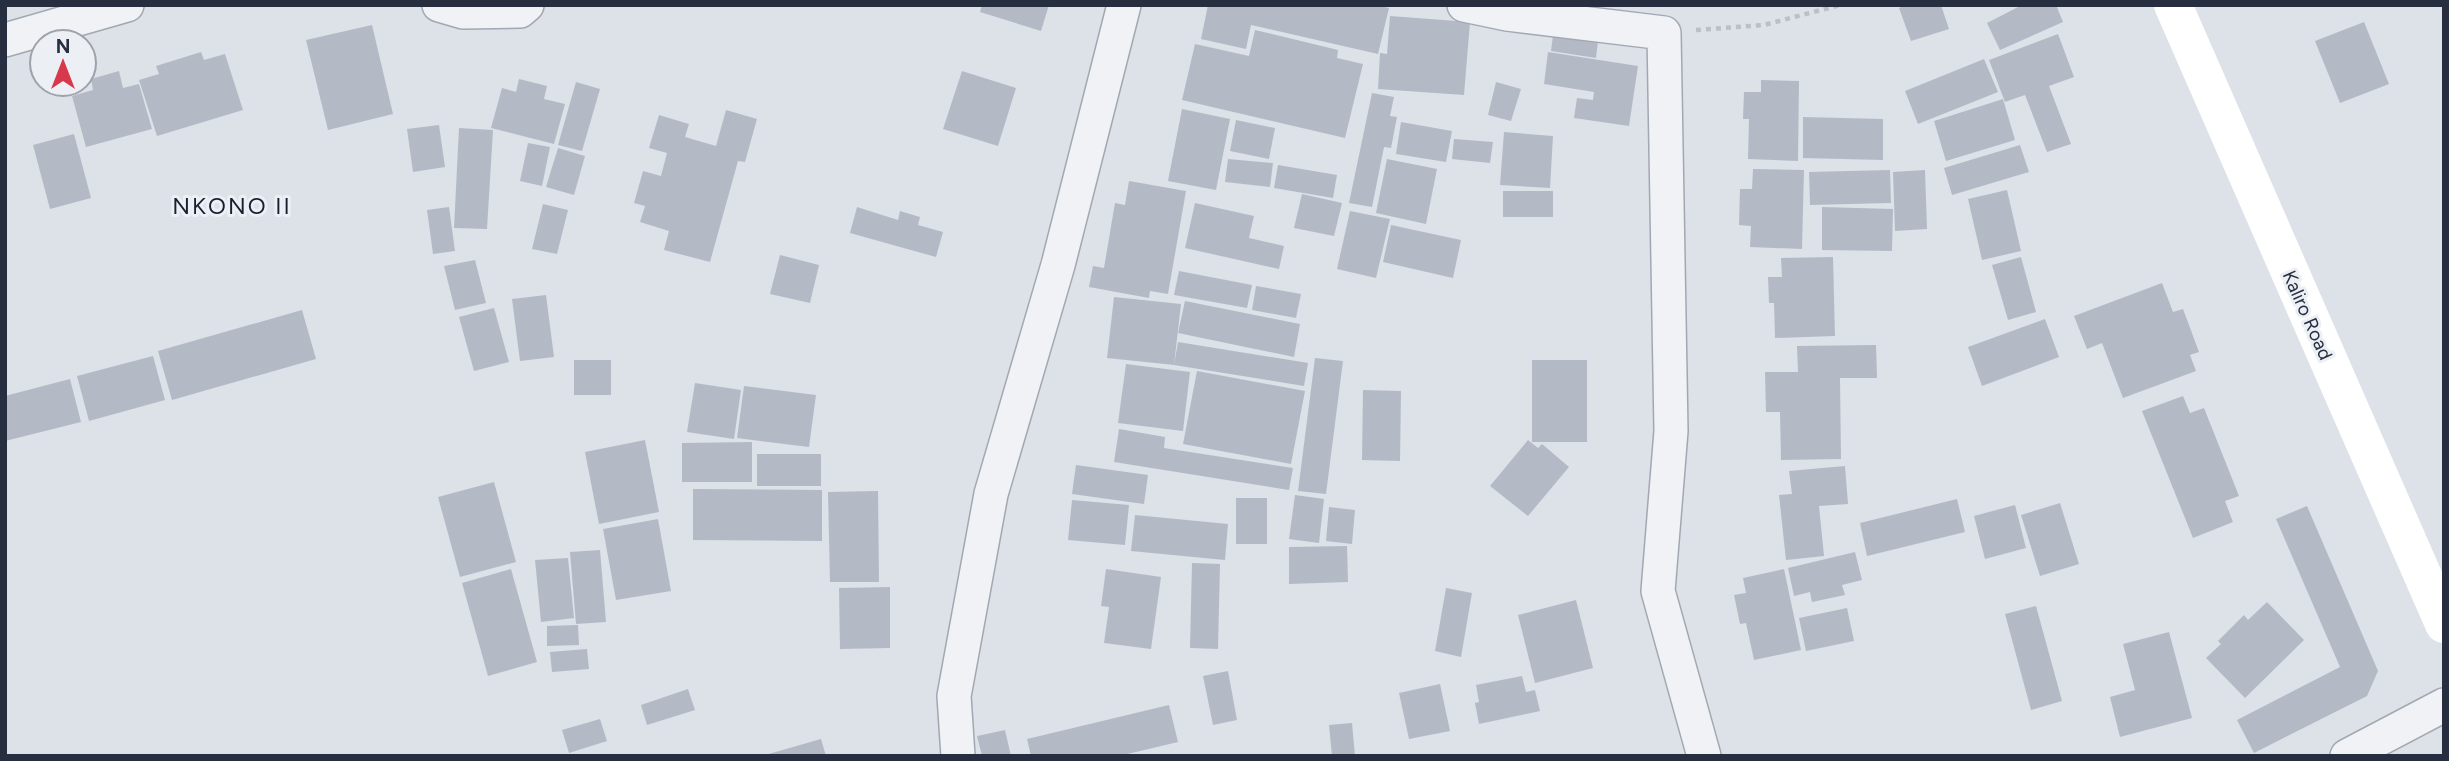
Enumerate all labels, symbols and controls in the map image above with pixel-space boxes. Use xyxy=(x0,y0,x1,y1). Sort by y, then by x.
north arrow xyxy=(28,28,98,98)
text: N xyxy=(56,35,70,58)
district label: NKONO II xyxy=(172,192,292,220)
street label: Kaliro Road xyxy=(2278,267,2337,364)

